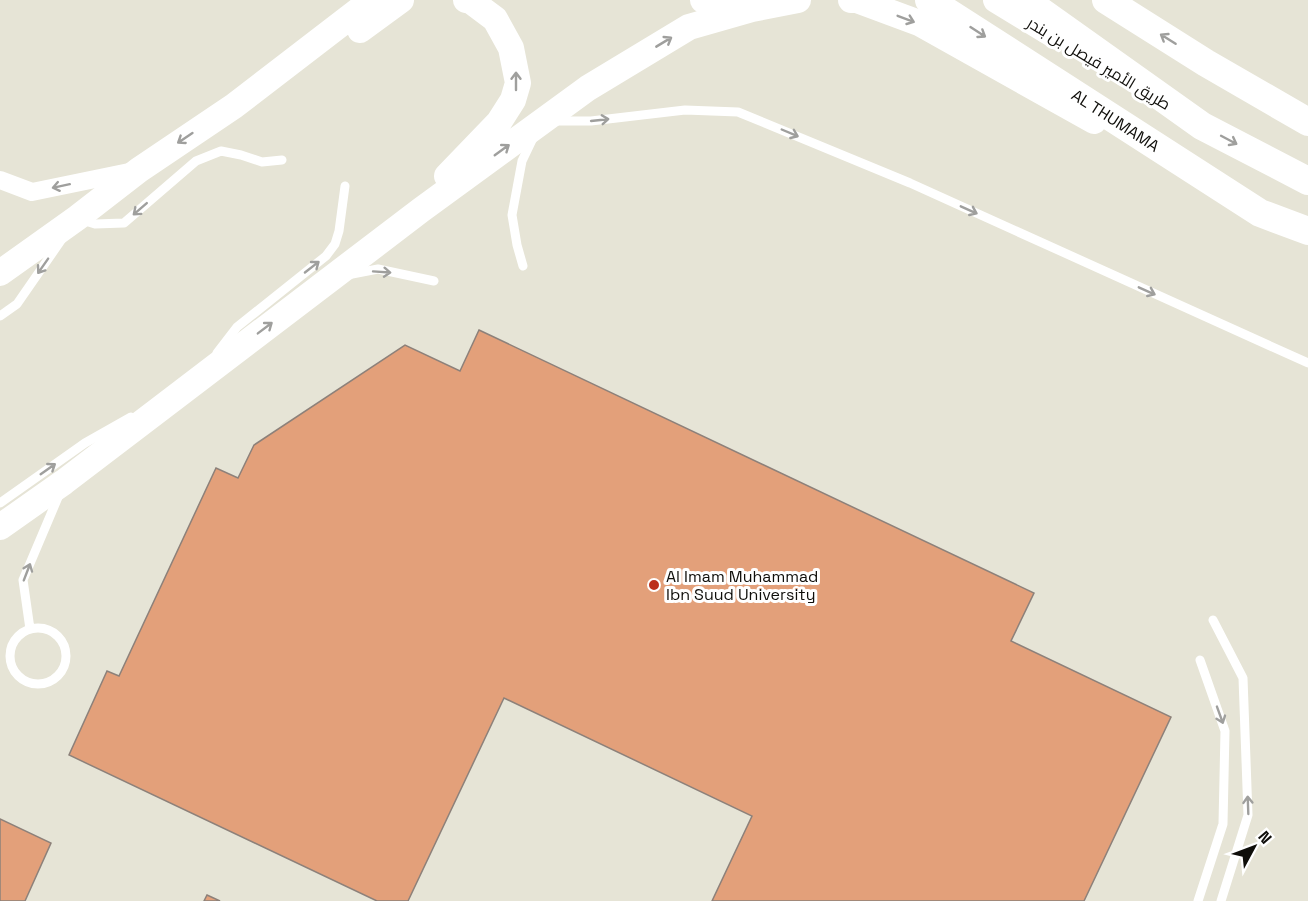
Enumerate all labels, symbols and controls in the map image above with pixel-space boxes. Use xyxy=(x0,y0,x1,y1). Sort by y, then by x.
street label: طريق الأمير فيصل بن بندر xyxy=(1022,12,1174,115)
one-way arrow xyxy=(896,14,915,25)
one-way arrow xyxy=(970,25,987,38)
one-way arrow xyxy=(1159,32,1176,45)
one-way arrow xyxy=(655,35,672,47)
one-way arrow xyxy=(510,71,522,91)
street label: AL THUMAMA xyxy=(1067,85,1163,157)
one-way arrow xyxy=(589,114,609,125)
one-way arrow xyxy=(780,128,799,139)
one-way arrow xyxy=(178,132,194,144)
one-way arrow xyxy=(1219,135,1237,146)
one-way arrow xyxy=(494,144,510,156)
one-way arrow xyxy=(52,181,71,192)
one-way arrow xyxy=(133,202,148,216)
one-way arrow xyxy=(960,205,978,216)
one-way arrow xyxy=(37,257,50,273)
one-way arrow xyxy=(303,261,319,274)
one-way arrow xyxy=(372,266,391,277)
one-way arrow xyxy=(1137,285,1155,297)
one-way arrow xyxy=(257,322,273,335)
one-way arrow xyxy=(39,463,55,475)
one-way arrow xyxy=(23,563,34,581)
place label: Al Imam Muhammad Ibn Suud University xyxy=(666,566,818,605)
marker: Al Imam Muhammad Ibn Suud University xyxy=(647,578,661,592)
one-way arrow xyxy=(1215,705,1226,724)
one-way arrow xyxy=(1242,795,1254,815)
north arrow xyxy=(1224,817,1284,877)
text: N xyxy=(1253,827,1276,848)

